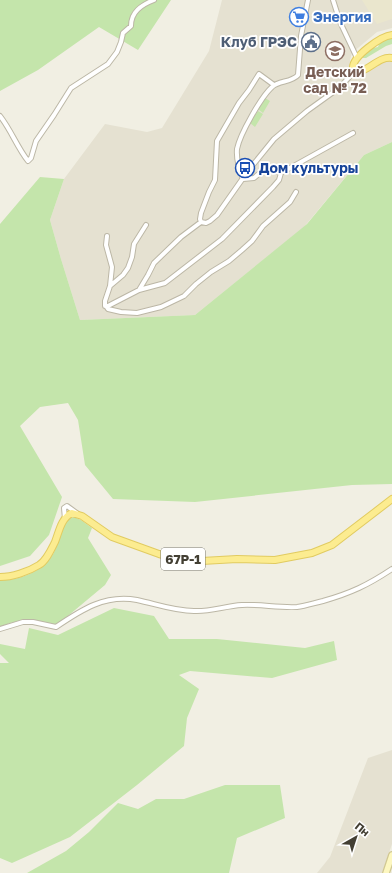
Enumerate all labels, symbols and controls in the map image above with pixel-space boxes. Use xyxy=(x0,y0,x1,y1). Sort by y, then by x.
supermarket icon: Энергия xyxy=(288,6,310,28)
place label: Энергия xyxy=(313,8,372,25)
public building icon: Клуб ГРЭС xyxy=(300,31,322,53)
place label: Клуб ГРЭС xyxy=(221,33,297,50)
school or university icon: Детский сад № 72 xyxy=(324,40,346,62)
place label: Детский сад № 72 xyxy=(303,63,367,96)
bus stop icon: Дом культуры xyxy=(234,157,256,179)
place label: Дом культуры xyxy=(259,159,358,176)
road number: 67Р-1 xyxy=(161,548,205,570)
north arrow xyxy=(336,817,376,857)
text: Пн xyxy=(353,819,373,839)

